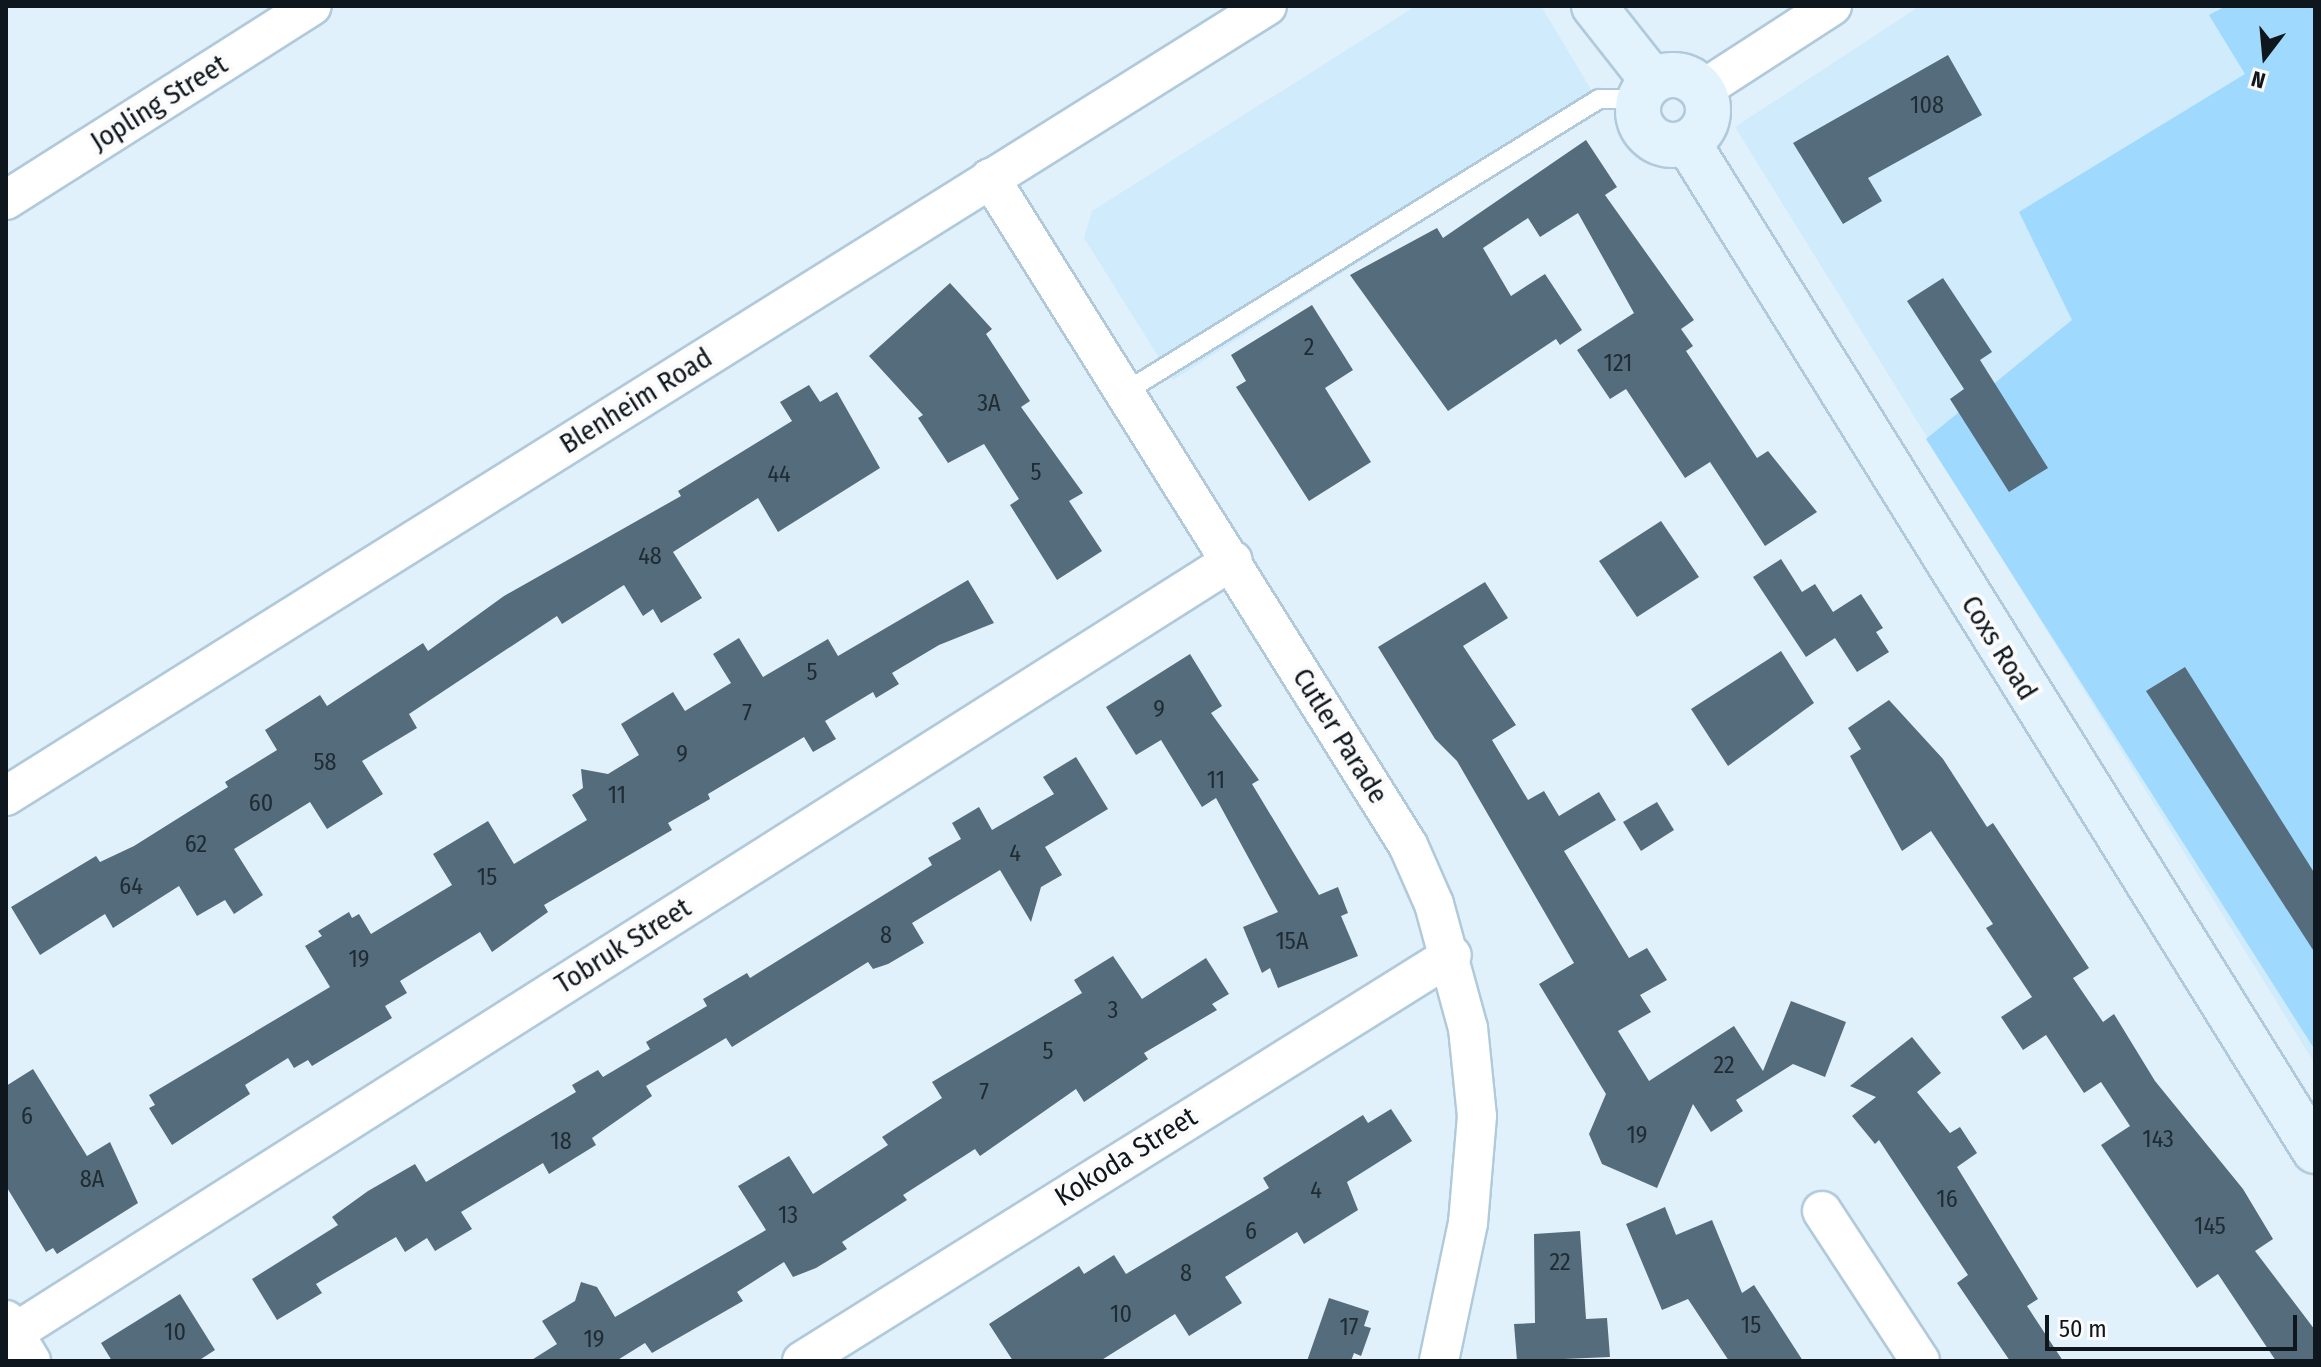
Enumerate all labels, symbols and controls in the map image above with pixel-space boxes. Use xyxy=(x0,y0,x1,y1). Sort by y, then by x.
north arrow xyxy=(2225,16,2305,96)
street label: Jopling Street xyxy=(84,48,234,158)
text: N xyxy=(2248,65,2268,94)
house number: 108 xyxy=(1910,92,1944,120)
house number: 2 xyxy=(1304,334,1314,362)
street label: Blenheim Road xyxy=(554,341,718,461)
house number: 121 xyxy=(1604,350,1632,378)
house number: 3A xyxy=(977,390,1001,418)
house number: 5 xyxy=(1030,459,1042,487)
house number: 44 xyxy=(767,461,791,489)
house number: 48 xyxy=(638,543,662,571)
street label: Coxs Road xyxy=(1954,590,2044,706)
house number: 5 xyxy=(806,659,818,687)
street label: Cutler Parade xyxy=(1285,662,1395,810)
house number: 9 xyxy=(1153,696,1165,724)
house number: 7 xyxy=(742,700,752,728)
house number: 9 xyxy=(676,741,688,769)
house number: 58 xyxy=(313,749,337,777)
house number: 11 xyxy=(1207,767,1225,795)
house number: 11 xyxy=(608,782,626,810)
house number: 60 xyxy=(249,790,273,818)
house number: 62 xyxy=(185,831,207,859)
house number: 4 xyxy=(1009,840,1021,868)
house number: 15 xyxy=(477,864,497,892)
house number: 64 xyxy=(119,873,143,901)
street label: Tobruk Street xyxy=(549,891,697,1001)
house number: 8 xyxy=(880,922,892,950)
house number: 15A xyxy=(1276,928,1308,956)
house number: 19 xyxy=(348,946,370,974)
house number: 3 xyxy=(1108,997,1118,1025)
house number: 5 xyxy=(1042,1038,1054,1066)
house number: 22 xyxy=(1713,1052,1735,1080)
house number: 7 xyxy=(979,1079,989,1107)
street label: Kokoda Street xyxy=(1049,1100,1203,1214)
house number: 6 xyxy=(21,1103,33,1131)
house number: 19 xyxy=(1626,1122,1648,1150)
house number: 143 xyxy=(2142,1126,2174,1154)
house number: 18 xyxy=(550,1128,572,1156)
house number: 8A xyxy=(80,1166,104,1194)
house number: 4 xyxy=(1310,1177,1322,1205)
house number: 16 xyxy=(1936,1186,1958,1214)
house number: 13 xyxy=(778,1202,798,1230)
house number: 145 xyxy=(2194,1213,2226,1241)
house number: 6 xyxy=(1245,1218,1257,1246)
house number: 22 xyxy=(1549,1249,1571,1277)
house number: 8 xyxy=(1180,1260,1192,1288)
scale bar xyxy=(2049,1299,2301,1349)
house number: 10 xyxy=(1110,1301,1132,1329)
house number: 15 xyxy=(1741,1312,1761,1340)
house number: 17 xyxy=(1339,1314,1359,1342)
text: 50 m xyxy=(2059,1315,2107,1343)
house number: 10 xyxy=(164,1319,186,1347)
house number: 19 xyxy=(583,1326,605,1354)

